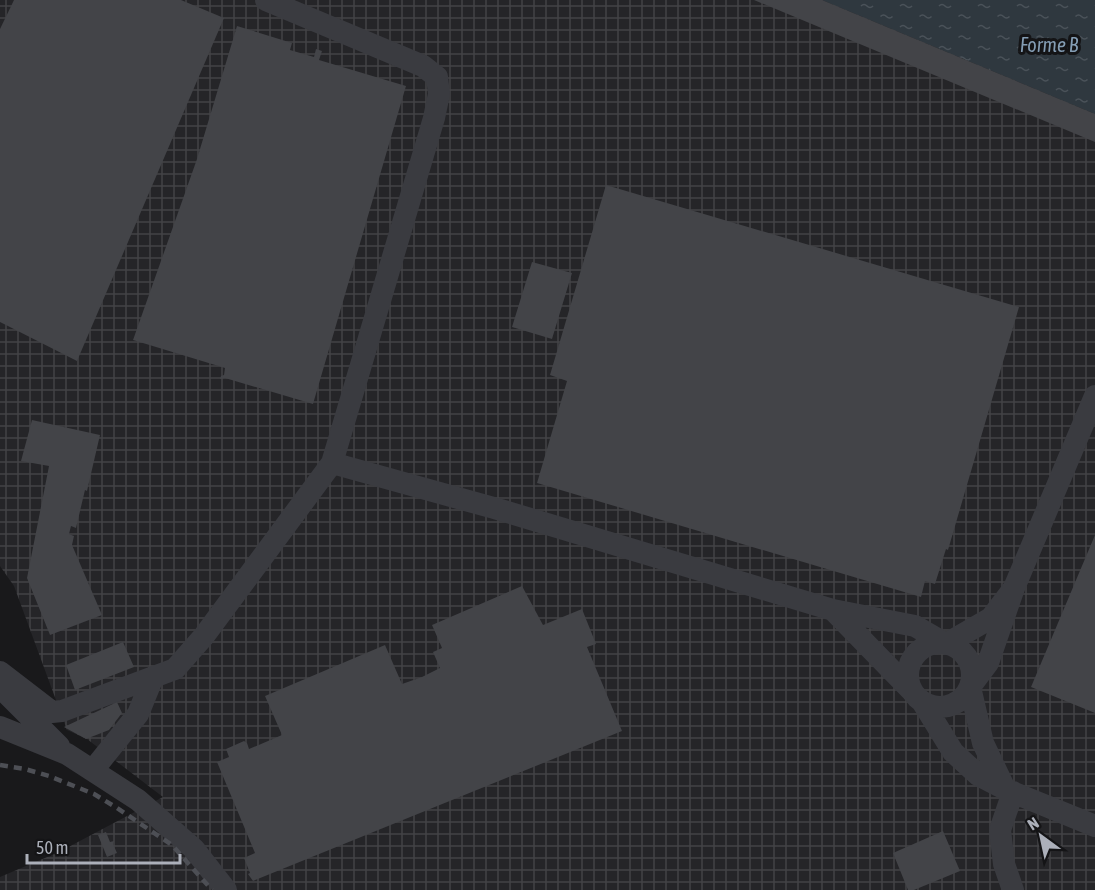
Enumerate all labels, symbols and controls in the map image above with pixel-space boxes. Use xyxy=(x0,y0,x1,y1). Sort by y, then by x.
water label: Forme B xyxy=(1020,33,1079,56)
north arrow xyxy=(1011,806,1071,866)
text: N xyxy=(1024,813,1042,834)
scale bar xyxy=(27,827,180,865)
text: 50 m xyxy=(36,837,68,858)

